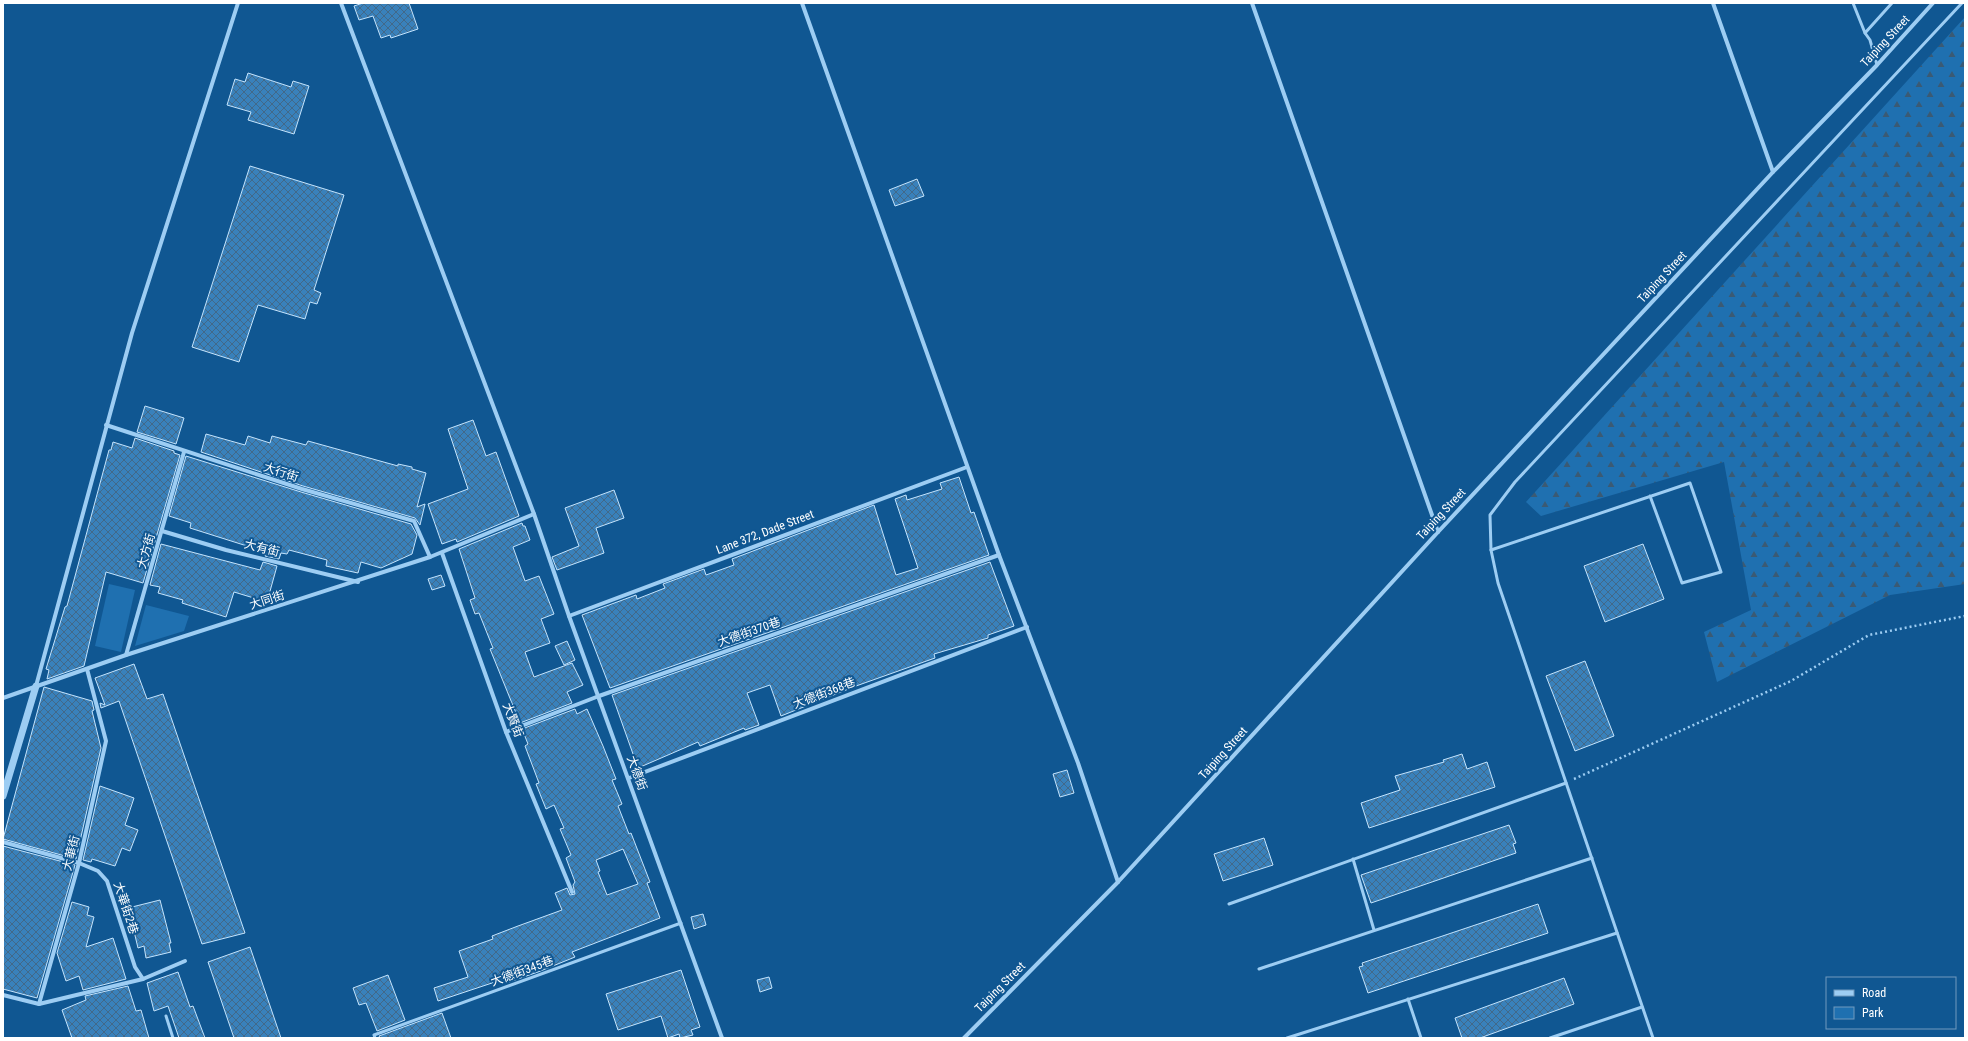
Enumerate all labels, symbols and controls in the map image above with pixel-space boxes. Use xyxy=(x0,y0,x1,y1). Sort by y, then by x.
street label: Taiping Street xyxy=(1858,12,1913,70)
street label: Taiping Street xyxy=(1635,248,1690,306)
street label: 大行街 xyxy=(262,460,300,484)
street label: Taiping Street xyxy=(1414,485,1469,543)
street label: Lane 372, Dade Street xyxy=(714,507,816,557)
street label: 大方街 xyxy=(134,532,158,570)
street label: 大有街 xyxy=(243,537,281,559)
street label: 大同街 xyxy=(248,588,286,612)
street label: 大德街370巷 xyxy=(716,615,782,649)
street label: 大德街368巷 xyxy=(791,675,857,711)
street label: 大賢街 xyxy=(500,701,526,739)
street label: Taiping Street xyxy=(1196,724,1250,782)
street label: 大德街 xyxy=(624,754,650,792)
street label: 大華街 xyxy=(60,834,82,872)
street label: 大華街2巷 xyxy=(111,880,141,936)
street label: 大德街345巷 xyxy=(489,953,555,989)
street label: Taiping Street xyxy=(972,959,1028,1015)
legend xyxy=(1826,977,1956,1029)
text: Road xyxy=(1862,986,1886,1000)
text: Park xyxy=(1862,1006,1884,1020)

